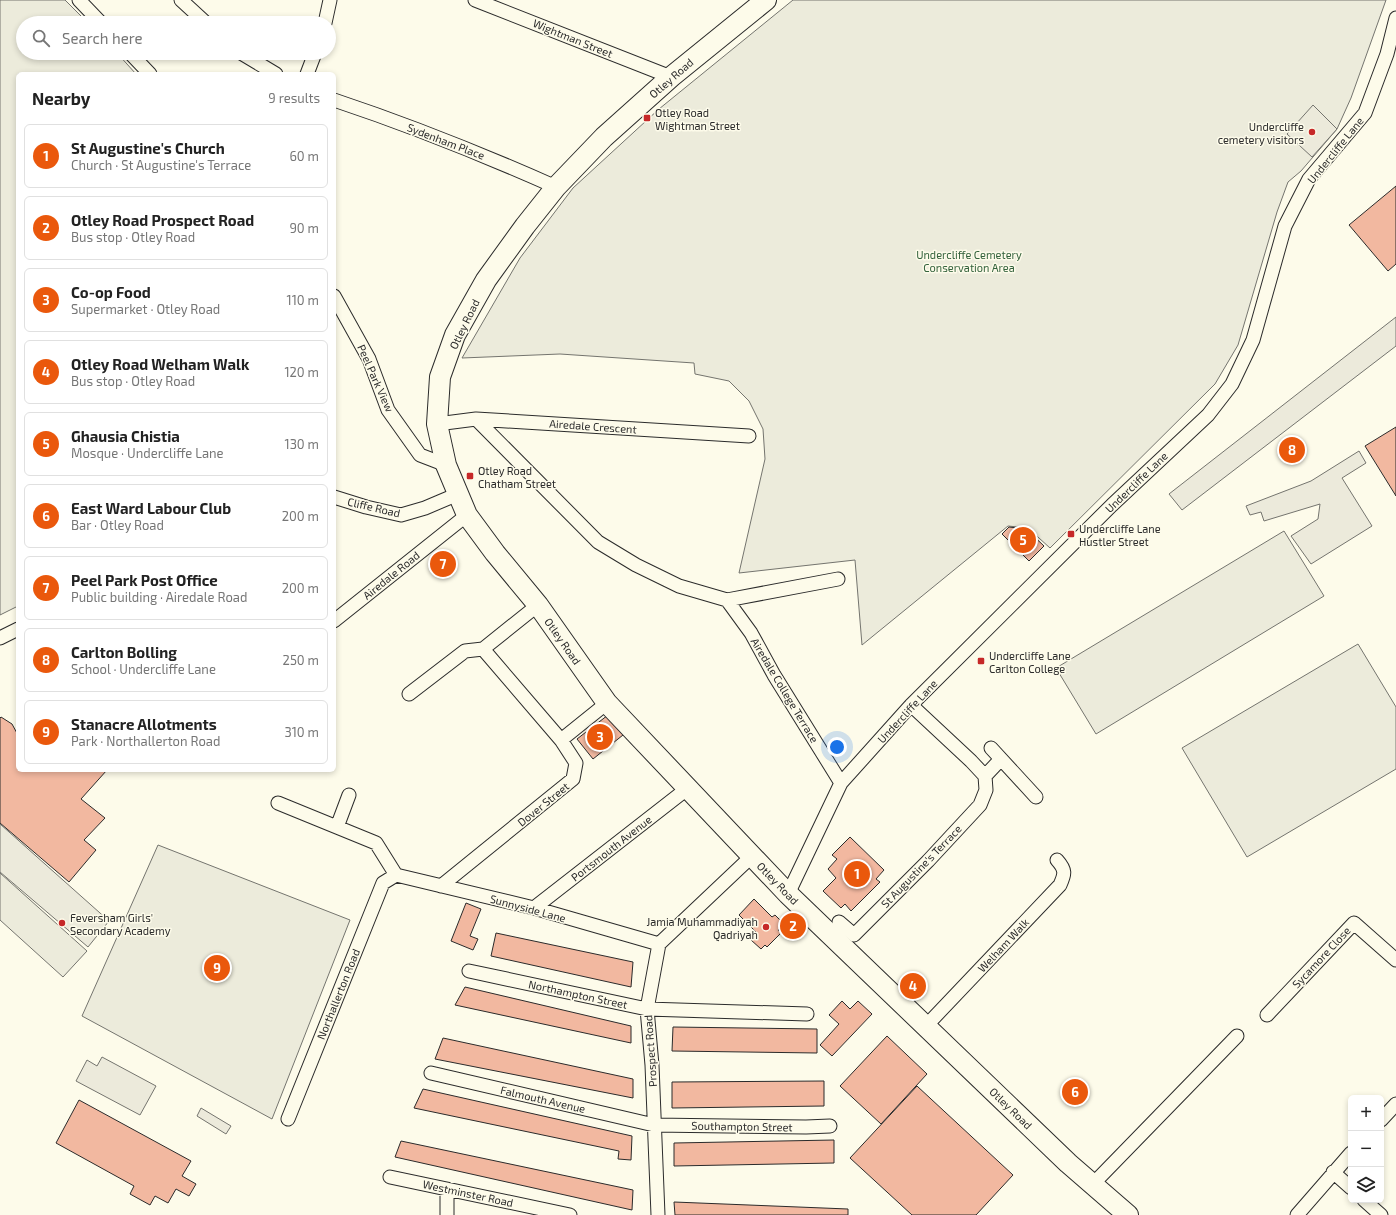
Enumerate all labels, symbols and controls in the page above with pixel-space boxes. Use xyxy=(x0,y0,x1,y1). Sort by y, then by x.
search box xyxy=(16,16,336,60)
street label: Wightman Street xyxy=(531,16,615,60)
icon: search xyxy=(30,27,52,49)
text: Search here xyxy=(62,29,143,47)
street label: Otley Road xyxy=(646,55,696,101)
text: Nearby xyxy=(32,88,90,108)
text: 9 results xyxy=(268,90,320,106)
place label: Otley Road Wightman Street xyxy=(655,106,740,132)
marker: Otley Road Wightman Street xyxy=(642,113,652,123)
street label: Undercliffe Lane xyxy=(1304,114,1366,186)
street label: Sydenham Place xyxy=(405,120,487,162)
place label: Undercliffe cemetery visitors xyxy=(1218,120,1304,146)
marker: Undercliffe cemetery visitors xyxy=(1307,127,1317,137)
text: St Augustine's Church xyxy=(71,139,225,157)
text: 1 xyxy=(43,148,49,164)
text: 60 m xyxy=(289,148,319,164)
text: Church · St Augustine's Terrace xyxy=(71,157,251,173)
text: Otley Road Prospect Road xyxy=(71,211,254,229)
text: 2 xyxy=(42,220,50,236)
text: 90 m xyxy=(289,220,319,236)
text: Bus stop · Otley Road xyxy=(71,229,195,245)
park label: Undercliffe Cemetery Conservation Area xyxy=(916,248,1022,274)
text: Co-op Food xyxy=(71,283,151,301)
text: 3 xyxy=(42,292,50,308)
text: 110 m xyxy=(287,292,319,308)
street label: Otley Road xyxy=(446,297,482,351)
text: Supermarket · Otley Road xyxy=(71,301,220,317)
street label: Peel Park View xyxy=(355,342,397,414)
text: Otley Road Welham Walk xyxy=(71,355,249,373)
text: 4 xyxy=(42,364,50,380)
text: 120 m xyxy=(284,364,319,380)
text: Bus stop · Otley Road xyxy=(71,373,195,389)
street label: Airedale Crescent xyxy=(549,416,637,436)
text: Ghausia Chistia xyxy=(71,427,180,445)
pin: 8 xyxy=(1279,435,1305,465)
text: 5 xyxy=(42,436,50,452)
text: 130 m xyxy=(284,436,319,452)
text: Mosque · Undercliffe Lane xyxy=(71,445,224,461)
street label: Undercliffe Lane xyxy=(1102,449,1170,515)
place label: Otley Road Chatham Street xyxy=(478,464,556,490)
marker: Otley Road Chatham Street xyxy=(465,471,475,481)
street label: Cliffe Road xyxy=(346,495,402,519)
text: East Ward Labour Club xyxy=(71,499,231,517)
text: 6 xyxy=(42,508,50,524)
text: 200 m xyxy=(282,508,319,524)
text: Bar · Otley Road xyxy=(71,517,164,533)
place label: Undercliffe Lane Hustler Street xyxy=(1079,522,1161,548)
pin: 5 xyxy=(1010,525,1036,555)
marker: Undercliffe Lane Hustler Street xyxy=(1066,529,1076,539)
street label: Airedale Road xyxy=(360,548,422,602)
pin: 7 xyxy=(430,549,456,579)
text: Peel Park Post Office xyxy=(71,571,218,589)
text: 7 xyxy=(43,580,49,596)
text: 200 m xyxy=(282,580,319,596)
text: Public building · Airedale Road xyxy=(71,589,247,605)
street label: Otley Road xyxy=(542,615,584,667)
street label: Airedale College Terrace xyxy=(749,635,822,745)
text: Carlton Bolling xyxy=(71,643,177,661)
place label: Undercliffe Lane Carlton College xyxy=(989,649,1071,675)
text: 8 xyxy=(42,652,50,668)
text: 250 m xyxy=(283,652,319,668)
marker: Undercliffe Lane Carlton College xyxy=(976,656,986,666)
text: School · Undercliffe Lane xyxy=(71,661,216,677)
street label: Undercliffe Lane xyxy=(874,677,940,745)
text: Stanacre Allotments xyxy=(71,715,217,733)
pin: 3 xyxy=(587,722,613,752)
text: 9 xyxy=(42,724,50,740)
text: 310 m xyxy=(284,724,319,740)
text: Park · Northallerton Road xyxy=(71,733,220,749)
your location xyxy=(827,737,847,757)
street label: Dover Street xyxy=(515,779,571,829)
street label: Portsmouth Avenue xyxy=(568,812,654,883)
street label: St Augustine's Terrace xyxy=(878,822,964,910)
street label: Otley Road xyxy=(755,859,801,907)
pin: 1 xyxy=(844,859,870,889)
street label: Sunnyside Lane xyxy=(489,892,567,924)
place label: Feversham Girls' Secondary Academy xyxy=(70,911,171,937)
pin: 2 xyxy=(780,911,806,941)
place label: Jamia Muhammadiyah Qadriyah xyxy=(646,915,758,942)
street label: Welham Walk xyxy=(975,915,1032,975)
marker: Feversham Girls' Secondary Academy xyxy=(57,918,67,928)
marker: Jamia Muhammadiyah Qadriyah xyxy=(761,922,771,932)
street label: Sycamore Close xyxy=(1289,924,1353,990)
street label: Northallerton Road xyxy=(314,947,362,1041)
pin: 9 xyxy=(204,953,230,983)
pin: 4 xyxy=(900,971,926,1001)
street label: Northampton Street xyxy=(527,977,629,1011)
street label: Prospect Road xyxy=(641,1015,659,1087)
pin: 6 xyxy=(1062,1077,1088,1107)
street label: Falmouth Avenue xyxy=(499,1083,587,1115)
street label: Otley Road xyxy=(987,1085,1035,1131)
map controls xyxy=(1348,1095,1384,1203)
button: + xyxy=(1348,1095,1384,1131)
street label: Southampton Street xyxy=(691,1119,793,1133)
button: − xyxy=(1348,1131,1384,1167)
button: layers xyxy=(1348,1167,1384,1203)
street label: Westminster Road xyxy=(421,1177,515,1209)

